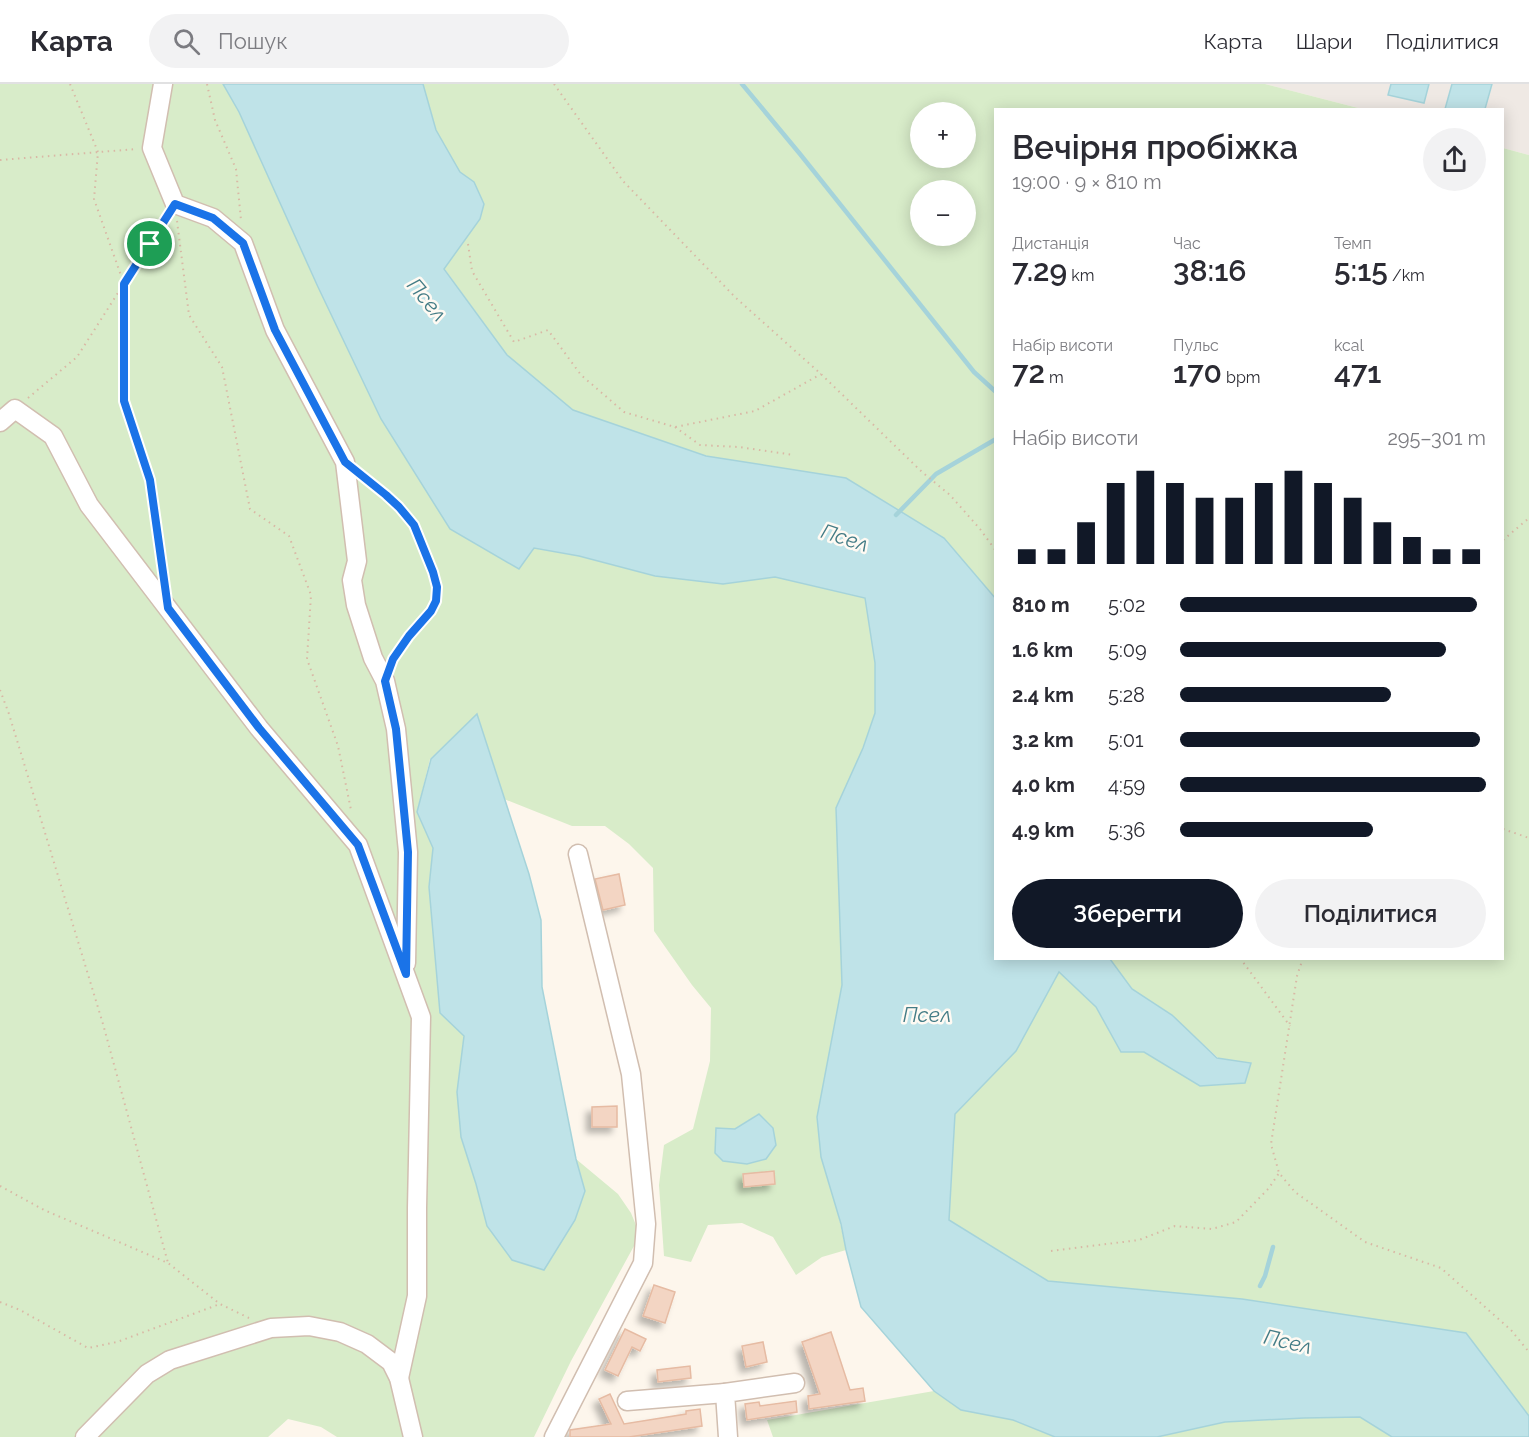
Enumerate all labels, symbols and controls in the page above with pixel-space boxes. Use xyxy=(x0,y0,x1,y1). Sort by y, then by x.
search box xyxy=(149,14,569,68)
text: Карта xyxy=(30,25,113,58)
icon: search xyxy=(170,25,203,58)
text: Пошук xyxy=(218,28,288,54)
text: Карта xyxy=(1204,29,1263,54)
text: Шари xyxy=(1296,29,1353,54)
text: Поділитися xyxy=(1386,29,1499,54)
map controls xyxy=(910,102,976,246)
button: + xyxy=(910,102,976,168)
text: Вечірня пробіжка xyxy=(1012,128,1298,167)
button: share xyxy=(1423,128,1486,191)
text: 19:00 · 9 × 810 m xyxy=(1012,170,1162,194)
button: − xyxy=(910,180,976,246)
pin xyxy=(124,218,175,269)
icon: arrive xyxy=(133,227,166,260)
text: Дистанція xyxy=(1012,234,1089,253)
text: Час xyxy=(1173,234,1201,253)
text: Темп xyxy=(1334,234,1372,253)
text: 7.29 xyxy=(1012,253,1067,288)
text: 38:16 xyxy=(1173,253,1247,288)
text: 5:15 xyxy=(1334,253,1388,288)
text: km xyxy=(1067,266,1094,285)
text: /km xyxy=(1388,266,1425,285)
water label: Псел xyxy=(402,273,453,326)
text: Набір висоти xyxy=(1012,336,1113,355)
text: Пульс xyxy=(1173,336,1219,355)
text: kcal xyxy=(1334,336,1364,355)
text: 72 xyxy=(1012,355,1045,390)
text: 170 xyxy=(1173,355,1222,390)
text: 471 xyxy=(1334,355,1382,390)
text: m xyxy=(1045,368,1064,387)
text: bpm xyxy=(1222,368,1261,387)
text: Набір висоти xyxy=(1012,426,1138,450)
text: 295–301 m xyxy=(1387,426,1486,450)
water label: Псел xyxy=(818,518,872,557)
text: 810 m xyxy=(1012,593,1070,617)
text: 5:02 xyxy=(1108,593,1145,617)
text: 1.6 km xyxy=(1012,638,1073,662)
text: 5:09 xyxy=(1108,638,1147,662)
text: 2.4 km xyxy=(1012,683,1074,707)
text: 5:28 xyxy=(1108,683,1145,707)
text: 3.2 km xyxy=(1012,728,1074,752)
text: 5:01 xyxy=(1108,728,1143,752)
text: 4.0 km xyxy=(1012,773,1075,797)
text: 4:59 xyxy=(1108,773,1145,797)
text: 4.9 km xyxy=(1012,818,1074,842)
text: 5:36 xyxy=(1108,818,1145,842)
button: Зберегти xyxy=(1012,879,1243,948)
button: Поділитися xyxy=(1255,879,1486,948)
water label: Псел xyxy=(903,1002,951,1027)
water label: Псел xyxy=(1262,1324,1315,1359)

